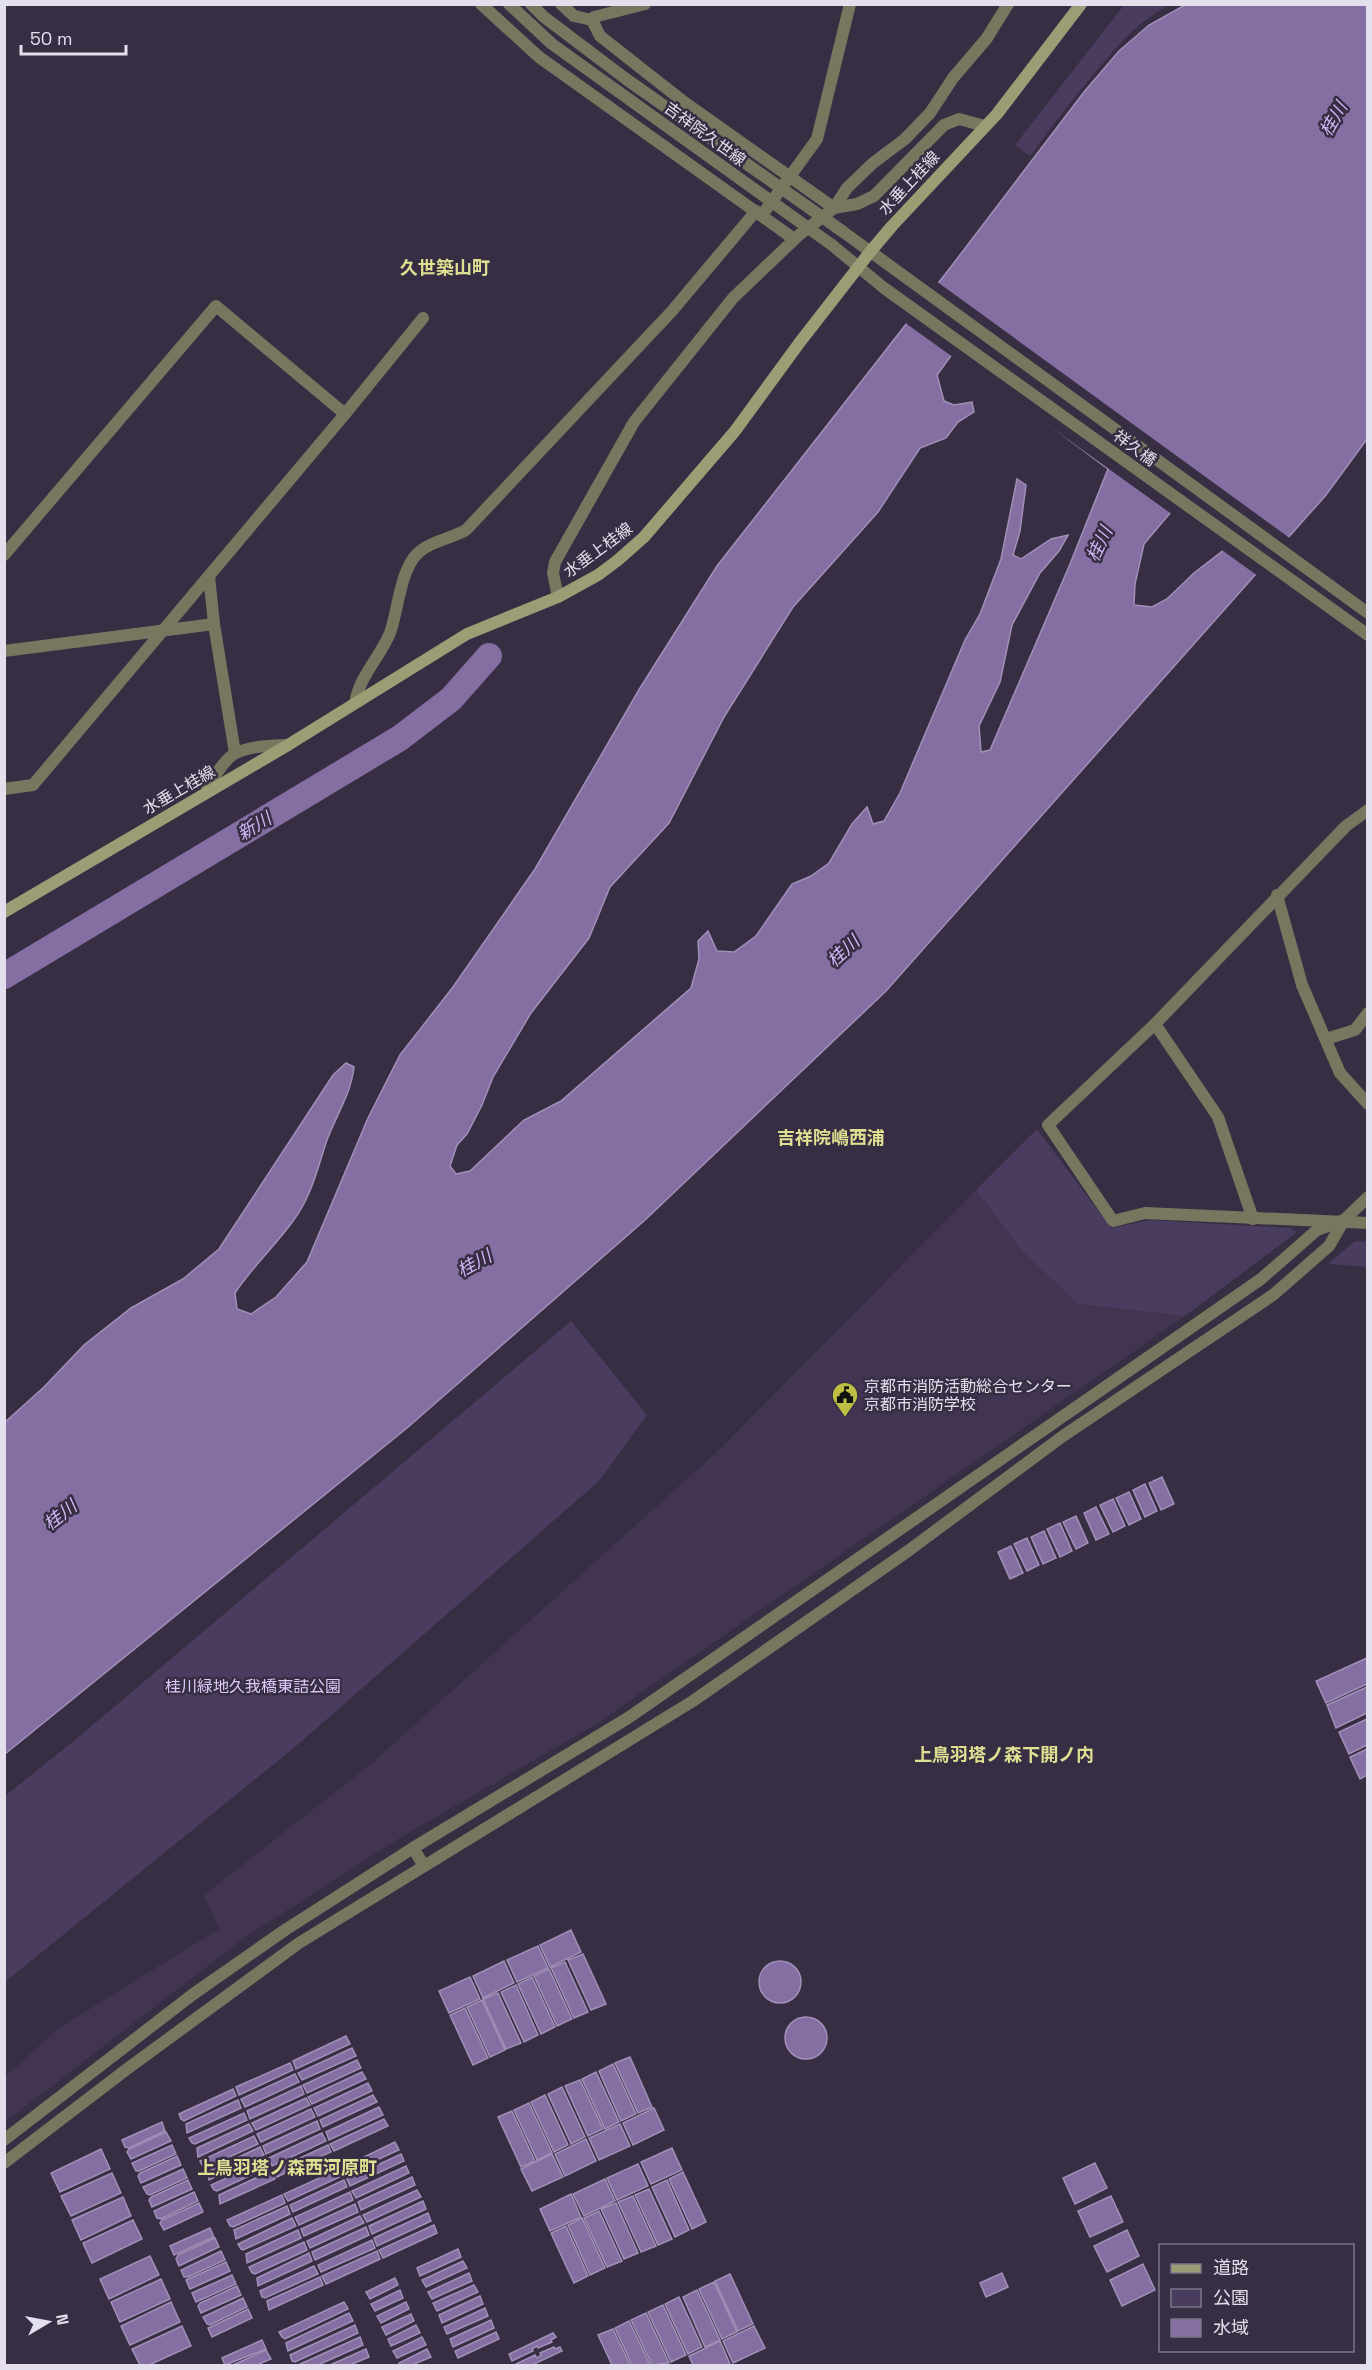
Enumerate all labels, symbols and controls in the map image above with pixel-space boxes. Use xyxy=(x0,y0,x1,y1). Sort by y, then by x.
scale bar xyxy=(21,18,126,56)
text: 50 m xyxy=(30,27,72,50)
water label: 桂川 xyxy=(1314,96,1353,140)
street label: 吉祥院久世線 xyxy=(660,97,750,171)
street label: 水垂上桂線 xyxy=(874,147,944,219)
district label: 久世築山町 xyxy=(400,256,490,279)
street label: 祥久橋 xyxy=(1109,425,1161,471)
street label: 水垂上桂線 xyxy=(559,518,637,582)
water label: 桂川 xyxy=(1081,521,1118,565)
street label: 水垂上桂線 xyxy=(139,761,219,819)
water label: 新川 xyxy=(233,806,277,845)
water label: 桂川 xyxy=(822,929,865,972)
district label: 吉祥院嶋西浦 xyxy=(777,1126,885,1149)
water label: 桂川 xyxy=(453,1243,497,1282)
place label: 京都市消防活動総合センター 京都市消防学校 xyxy=(864,1376,1072,1415)
public building icon: 京都市消防活動総合センター 京都市消防学校 xyxy=(830,1380,860,1418)
water label: 桂川 xyxy=(39,1494,83,1535)
park label: 桂川緑地久我橋東詰公園 xyxy=(165,1676,341,1697)
district label: 上鳥羽塔ノ森下開ノ内 xyxy=(914,1743,1094,1766)
district label: 上鳥羽塔ノ森西河原町 xyxy=(197,2156,377,2179)
legend xyxy=(1159,2244,1354,2352)
text: 道路 xyxy=(1213,2256,1249,2279)
text: 公園 xyxy=(1213,2286,1249,2309)
north arrow xyxy=(18,2292,78,2352)
text: N xyxy=(51,2312,74,2327)
text: 水域 xyxy=(1213,2316,1249,2339)

